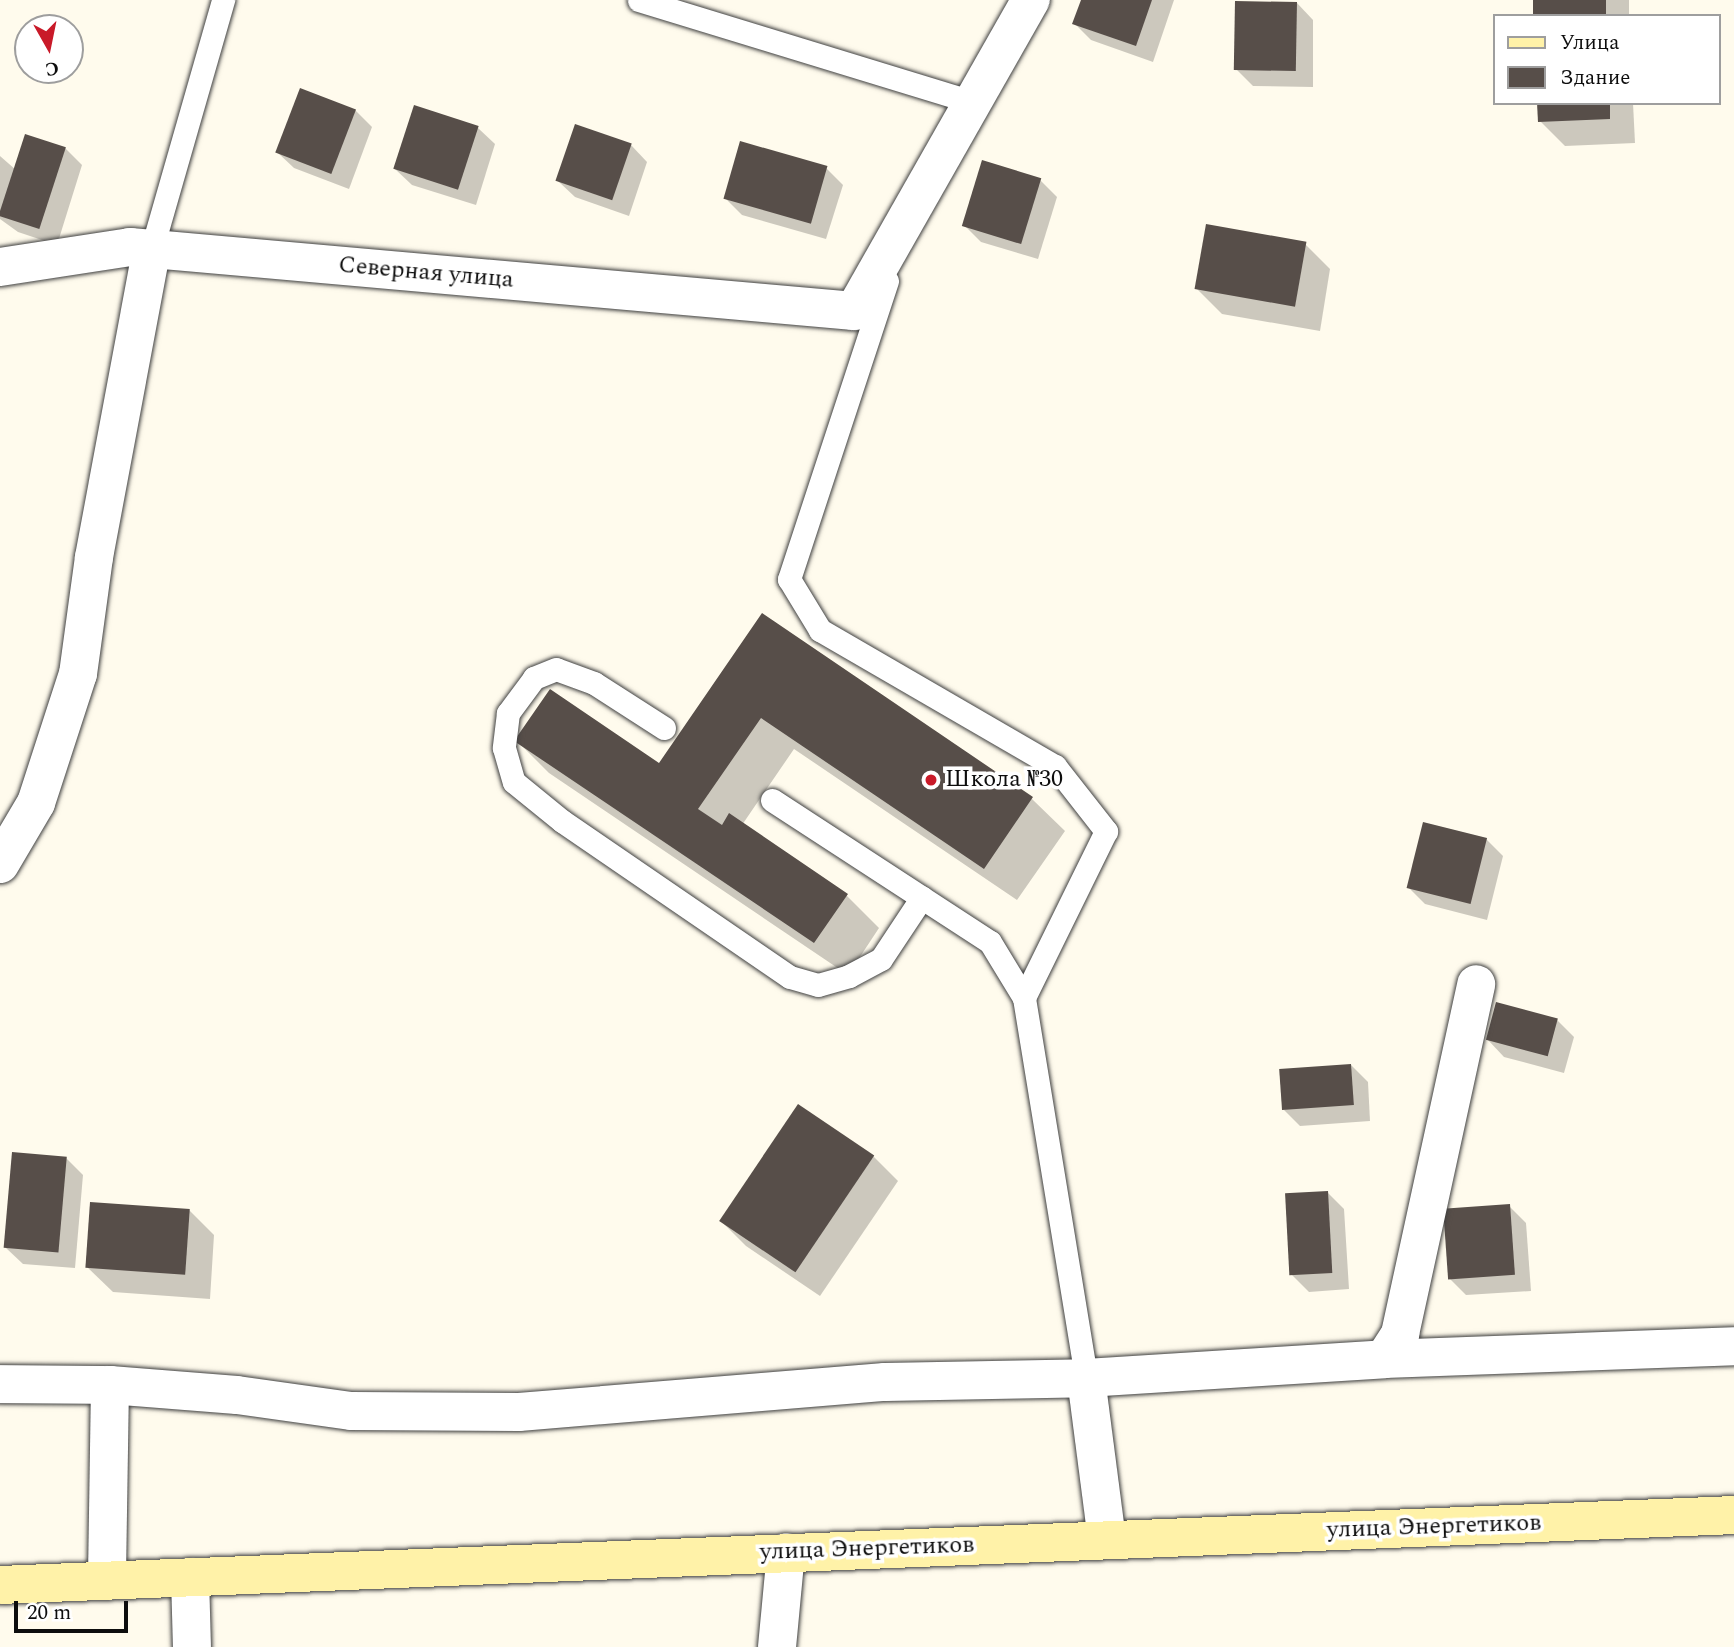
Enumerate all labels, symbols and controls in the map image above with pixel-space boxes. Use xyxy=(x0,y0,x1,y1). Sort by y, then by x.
north arrow xyxy=(14,14,84,84)
legend xyxy=(1492,14,1720,105)
text: Улица xyxy=(1560,27,1619,59)
text: С xyxy=(43,53,61,84)
text: Здание xyxy=(1560,62,1630,94)
street label: Северная улица xyxy=(337,251,515,295)
place label: Школа №30 xyxy=(945,766,1063,794)
marker: Школа №30 xyxy=(923,772,939,788)
street label: улица Энергетиков xyxy=(1326,1509,1542,1545)
street label: улица Энергетиков xyxy=(759,1531,975,1567)
scale bar xyxy=(18,1588,131,1632)
text: 20 m xyxy=(27,1597,71,1629)

